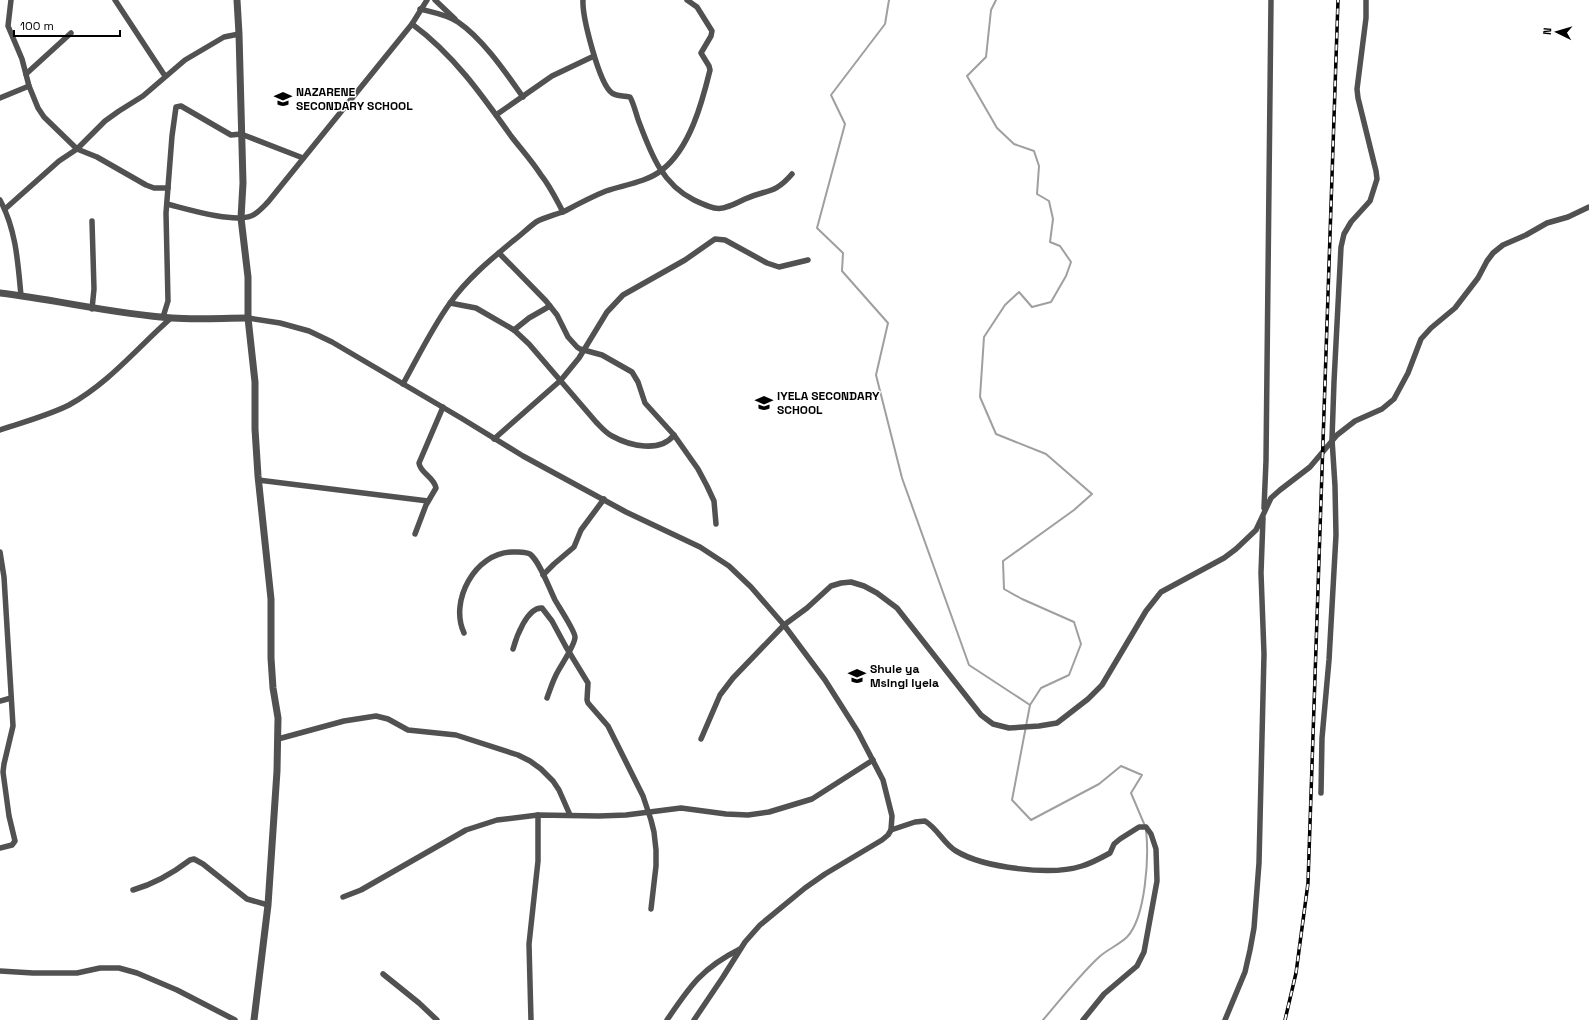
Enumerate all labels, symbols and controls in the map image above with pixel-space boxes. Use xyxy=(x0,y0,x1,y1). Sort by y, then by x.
scale bar xyxy=(14,12,120,38)
north arrow xyxy=(1537,12,1577,52)
text: 100 m xyxy=(20,18,54,34)
text: N xyxy=(1540,27,1554,35)
place label: NAZARENE SECONDARY SCHOOL xyxy=(296,84,413,114)
school or university icon: NAZARENE SECONDARY SCHOOL xyxy=(273,89,293,109)
place label: IYELA SECONDARY SCHOOL xyxy=(777,388,880,418)
school or university icon: IYELA SECONDARY SCHOOL xyxy=(754,393,774,413)
place label: Shule ya Msingi Iyela xyxy=(870,661,939,691)
school or university icon: Shule ya Msingi Iyela xyxy=(847,666,867,686)

